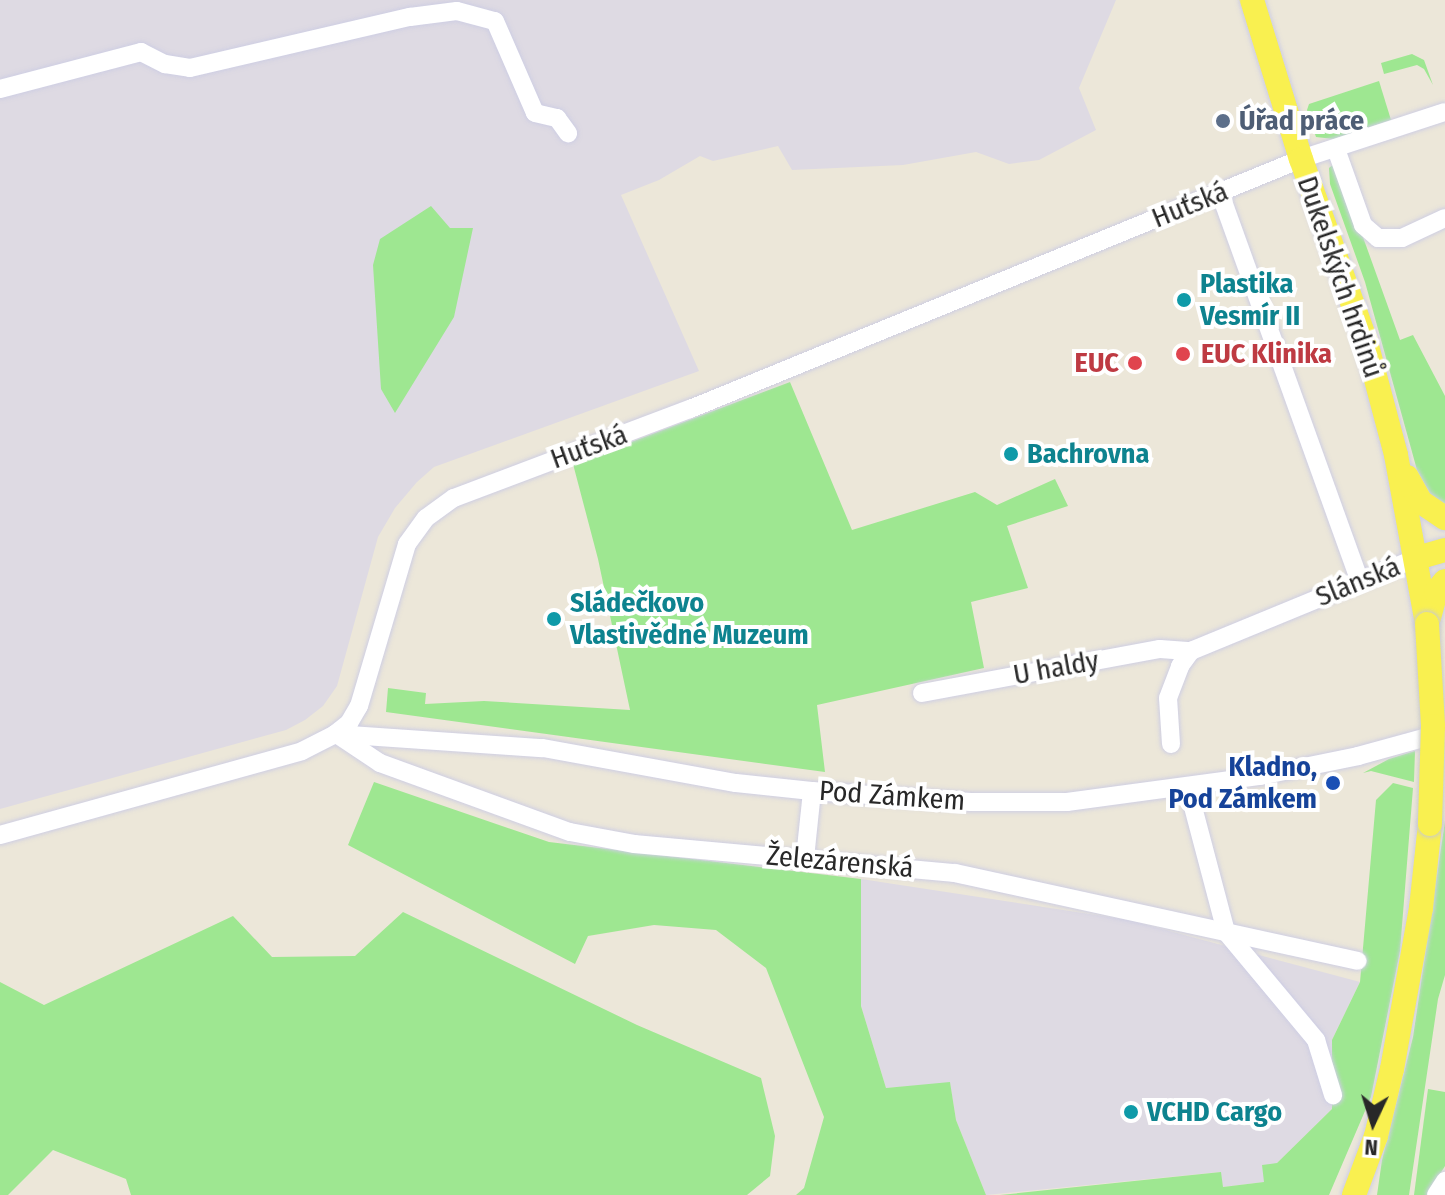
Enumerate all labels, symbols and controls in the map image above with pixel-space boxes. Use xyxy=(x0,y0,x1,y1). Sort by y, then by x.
place label: Úřad práce xyxy=(1239,104,1364,138)
marker: Úřad práce xyxy=(1214,112,1232,130)
street label: Dukelských hrdinů xyxy=(1290,172,1390,382)
street label: Huťská xyxy=(1147,175,1233,235)
place label: Plastika Vesmír II xyxy=(1200,267,1300,333)
marker: Plastika Vesmír II xyxy=(1175,291,1193,309)
place label: EUC Klinika xyxy=(1201,337,1332,371)
marker: EUC Klinika xyxy=(1172,343,1194,365)
place label: EUC xyxy=(1075,346,1119,380)
marker: EUC xyxy=(1126,354,1144,372)
street label: Huťská xyxy=(546,418,632,476)
place label: Bachrovna xyxy=(1027,437,1149,471)
marker: Bachrovna xyxy=(1002,445,1020,463)
street label: Slánská xyxy=(1311,550,1405,614)
place label: Sládečkovo Vlastivědné Muzeum xyxy=(570,586,809,652)
marker: Sládečkovo Vlastivědné Muzeum xyxy=(545,610,563,628)
street label: U haldy xyxy=(1011,644,1101,692)
place label: Kladno, Pod Zámkem xyxy=(1168,750,1317,816)
street label: Pod Zámkem xyxy=(818,774,966,818)
marker: Kladno, Pod Zámkem xyxy=(1324,774,1342,792)
street label: Železárenská xyxy=(765,839,915,885)
north arrow xyxy=(1333,1083,1413,1163)
place label: VCHD Cargo xyxy=(1147,1095,1282,1129)
marker: VCHD Cargo xyxy=(1122,1103,1140,1121)
text: N xyxy=(1364,1134,1379,1161)

